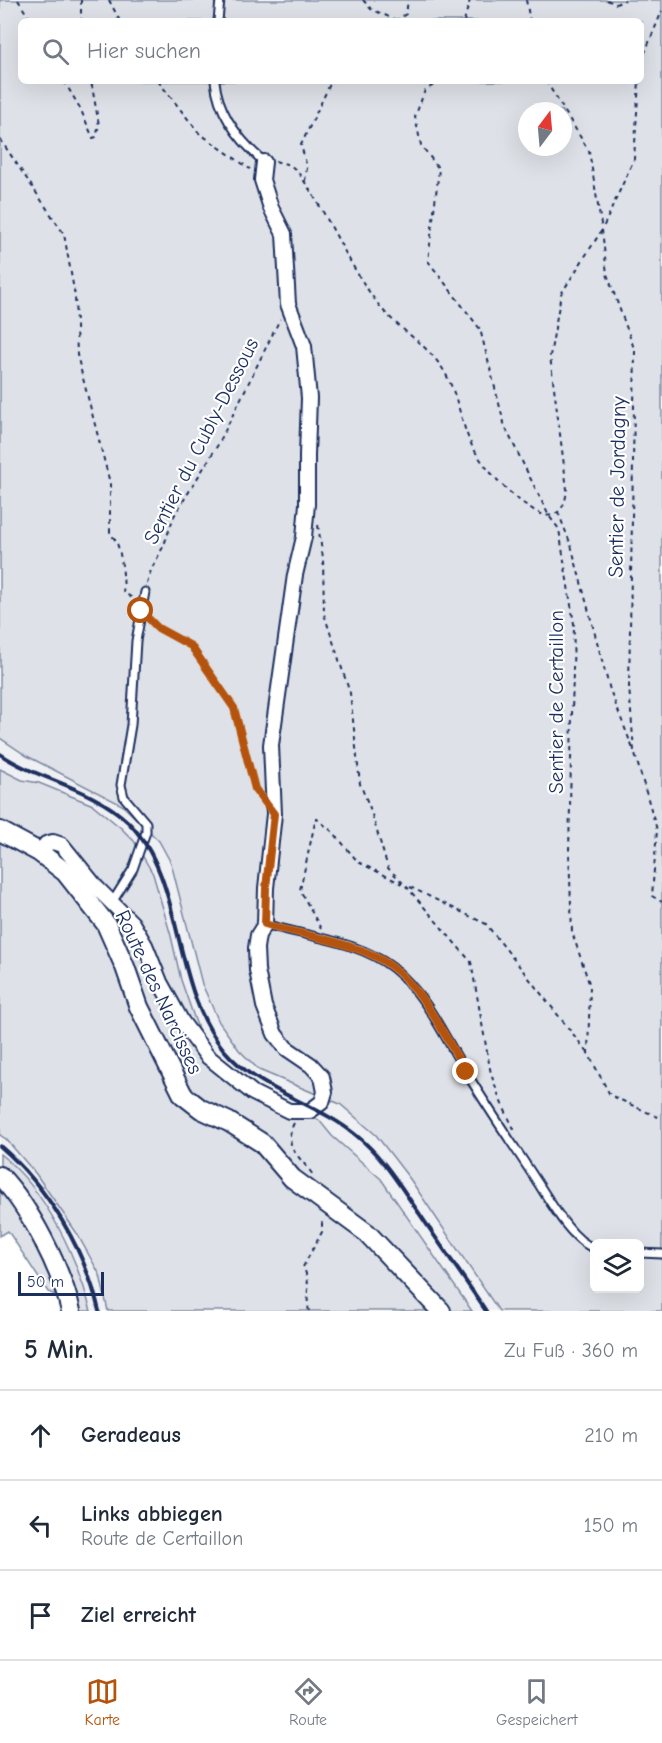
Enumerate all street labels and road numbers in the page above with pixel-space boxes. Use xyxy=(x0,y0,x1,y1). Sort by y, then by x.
street label: Sentier du Cubly-Dessous xyxy=(138,334,264,548)
street label: Sentier de Jordagny xyxy=(603,395,631,578)
street label: Sentier de Certaillon xyxy=(544,610,568,794)
street label: Route des Narcisses xyxy=(110,906,208,1078)

